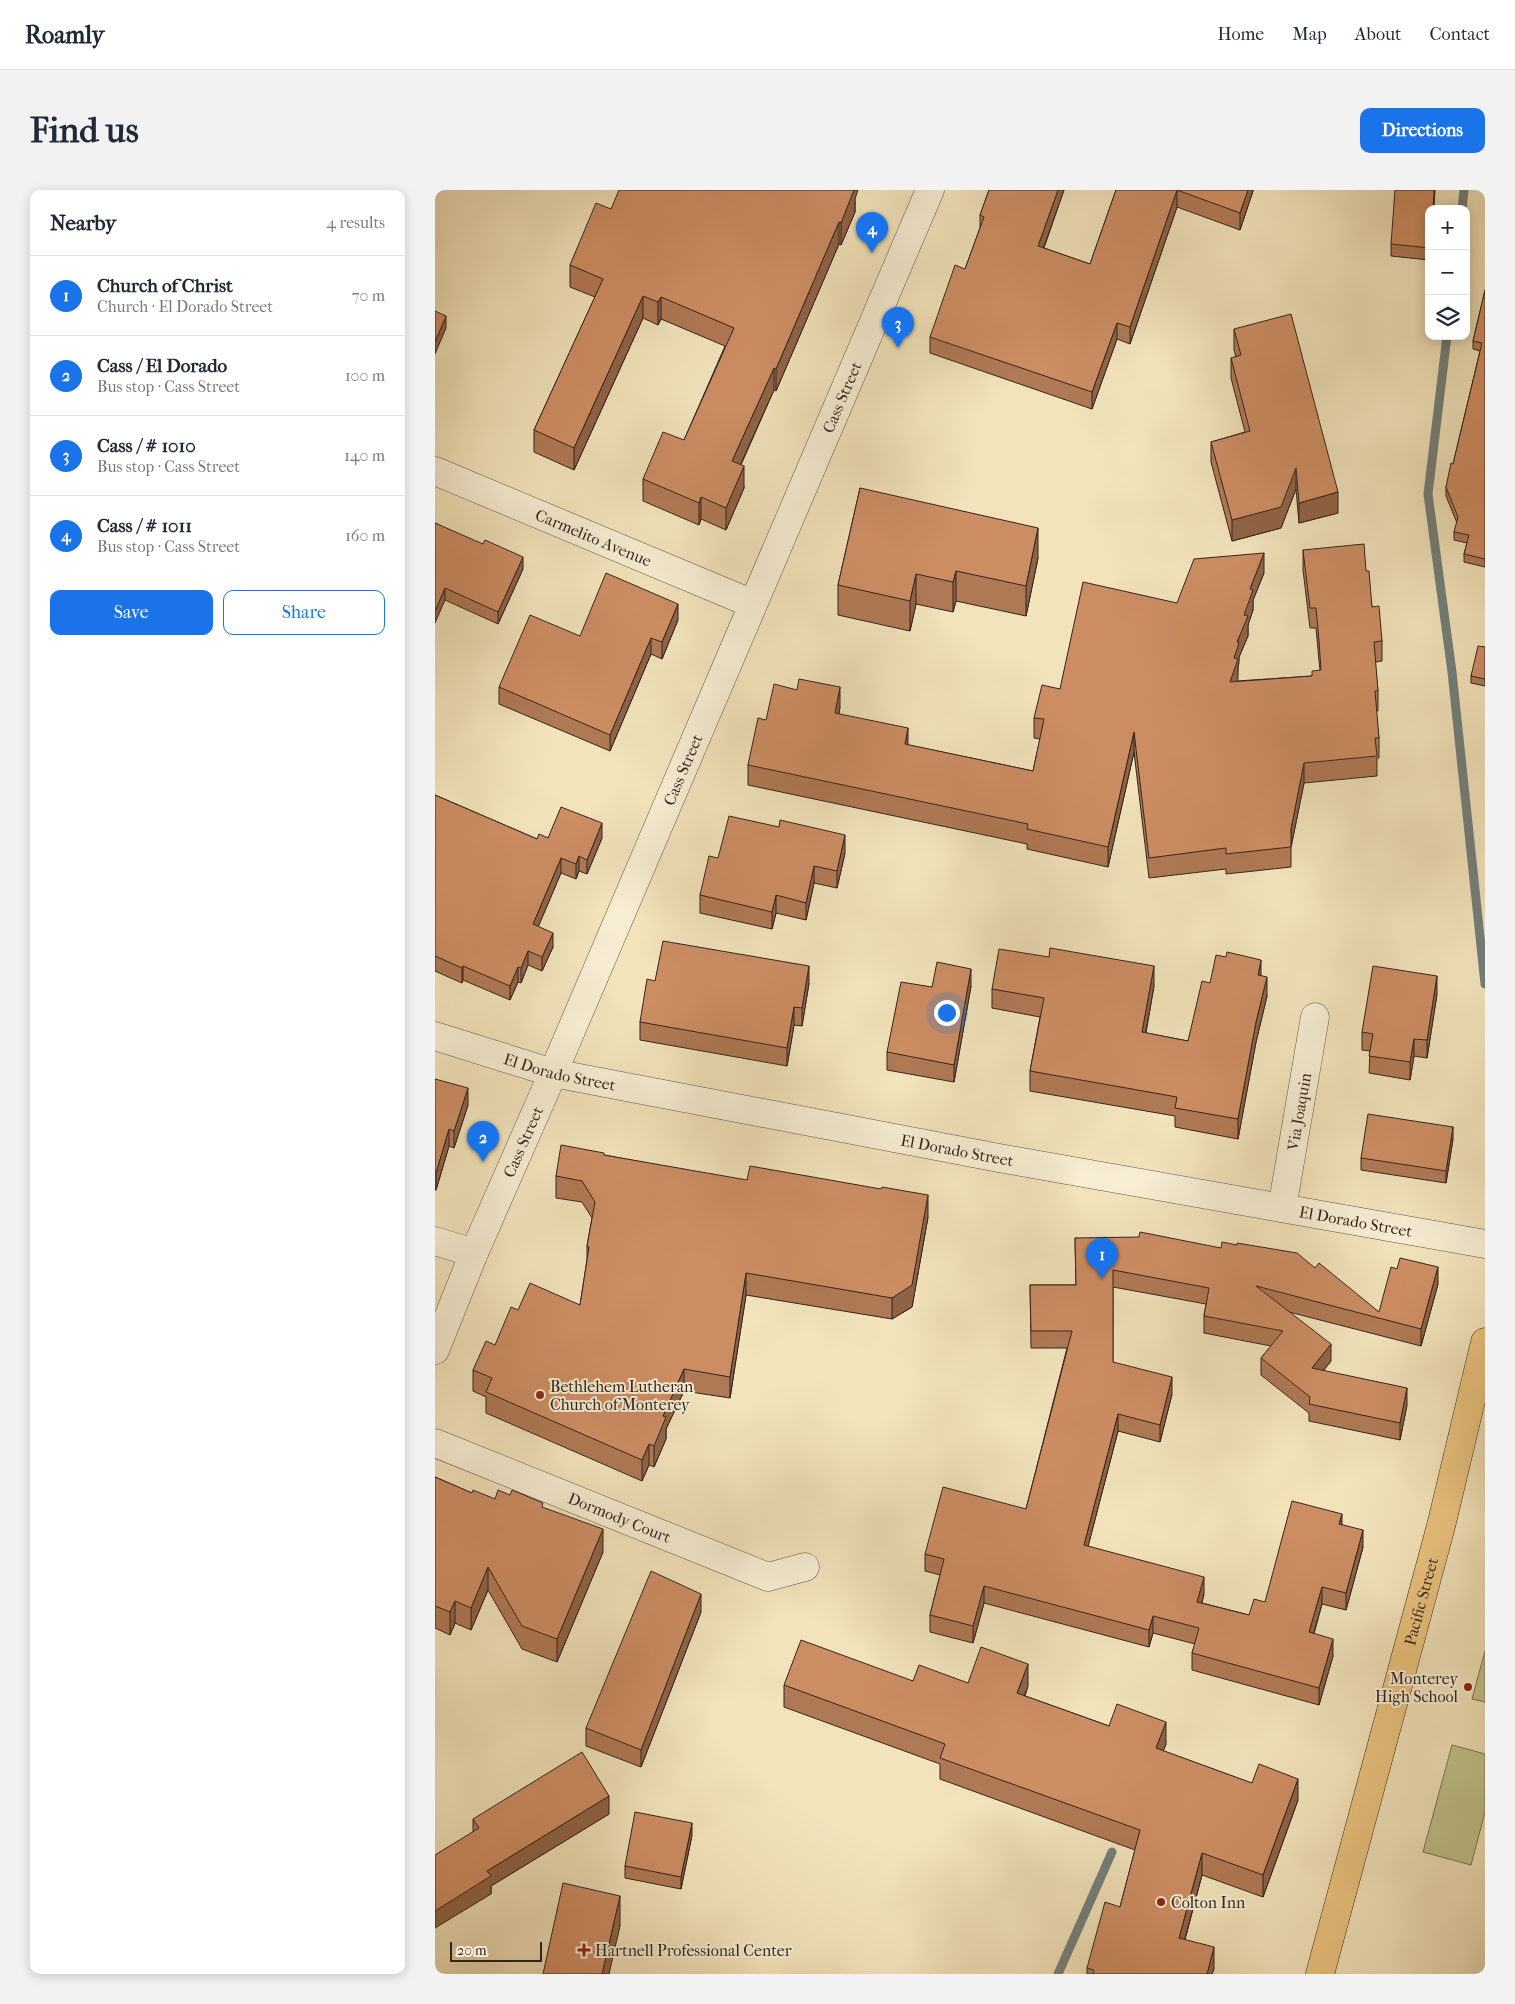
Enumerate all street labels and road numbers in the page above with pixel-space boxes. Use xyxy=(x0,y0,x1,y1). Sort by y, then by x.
street label: Cass Street xyxy=(818,358,865,436)
street label: Carmelito Avenue xyxy=(533,505,655,570)
street label: Cass Street xyxy=(659,731,706,808)
street label: El Dorado Street xyxy=(502,1049,618,1094)
street label: Via Joaquin xyxy=(1282,1070,1315,1153)
street label: Cass Street xyxy=(499,1103,547,1180)
street label: El Dorado Street xyxy=(899,1130,1015,1170)
street label: El Dorado Street xyxy=(1298,1202,1414,1241)
street label: Dormody Court xyxy=(565,1488,674,1547)
street label: Pacific Street xyxy=(1400,1555,1442,1647)

